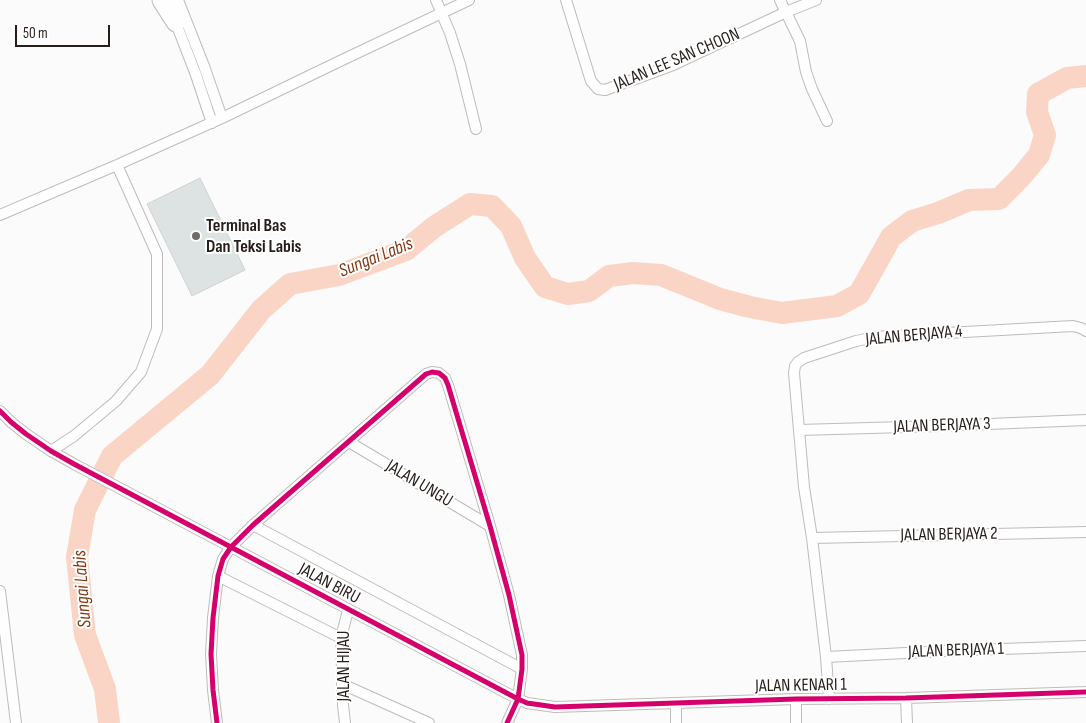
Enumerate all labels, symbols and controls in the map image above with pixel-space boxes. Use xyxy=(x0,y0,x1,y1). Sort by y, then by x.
scale bar xyxy=(18,15,112,47)
text: 50 m xyxy=(23,24,48,43)
street label: JALAN LEE SAN CHOON xyxy=(611,24,743,96)
place label: Terminal Bas Dan Teksi Labis xyxy=(206,215,301,258)
marker: Terminal Bas Dan Teksi Labis xyxy=(190,230,202,242)
water label: Sungai Labis xyxy=(336,233,416,283)
street label: JALAN BERJAYA 4 xyxy=(865,321,963,351)
street label: JALAN BERJAYA 3 xyxy=(893,414,991,438)
street label: JALAN UNGU xyxy=(382,456,456,512)
street label: JALAN BERJAYA 2 xyxy=(900,523,998,547)
water label: Sungai Labis xyxy=(69,549,97,629)
street label: JALAN BIRU xyxy=(294,559,364,609)
street label: JALAN HIJAU xyxy=(333,631,355,701)
street label: JALAN BERJAYA 1 xyxy=(908,639,1004,663)
street label: JALAN KENARI 1 xyxy=(755,674,847,698)

